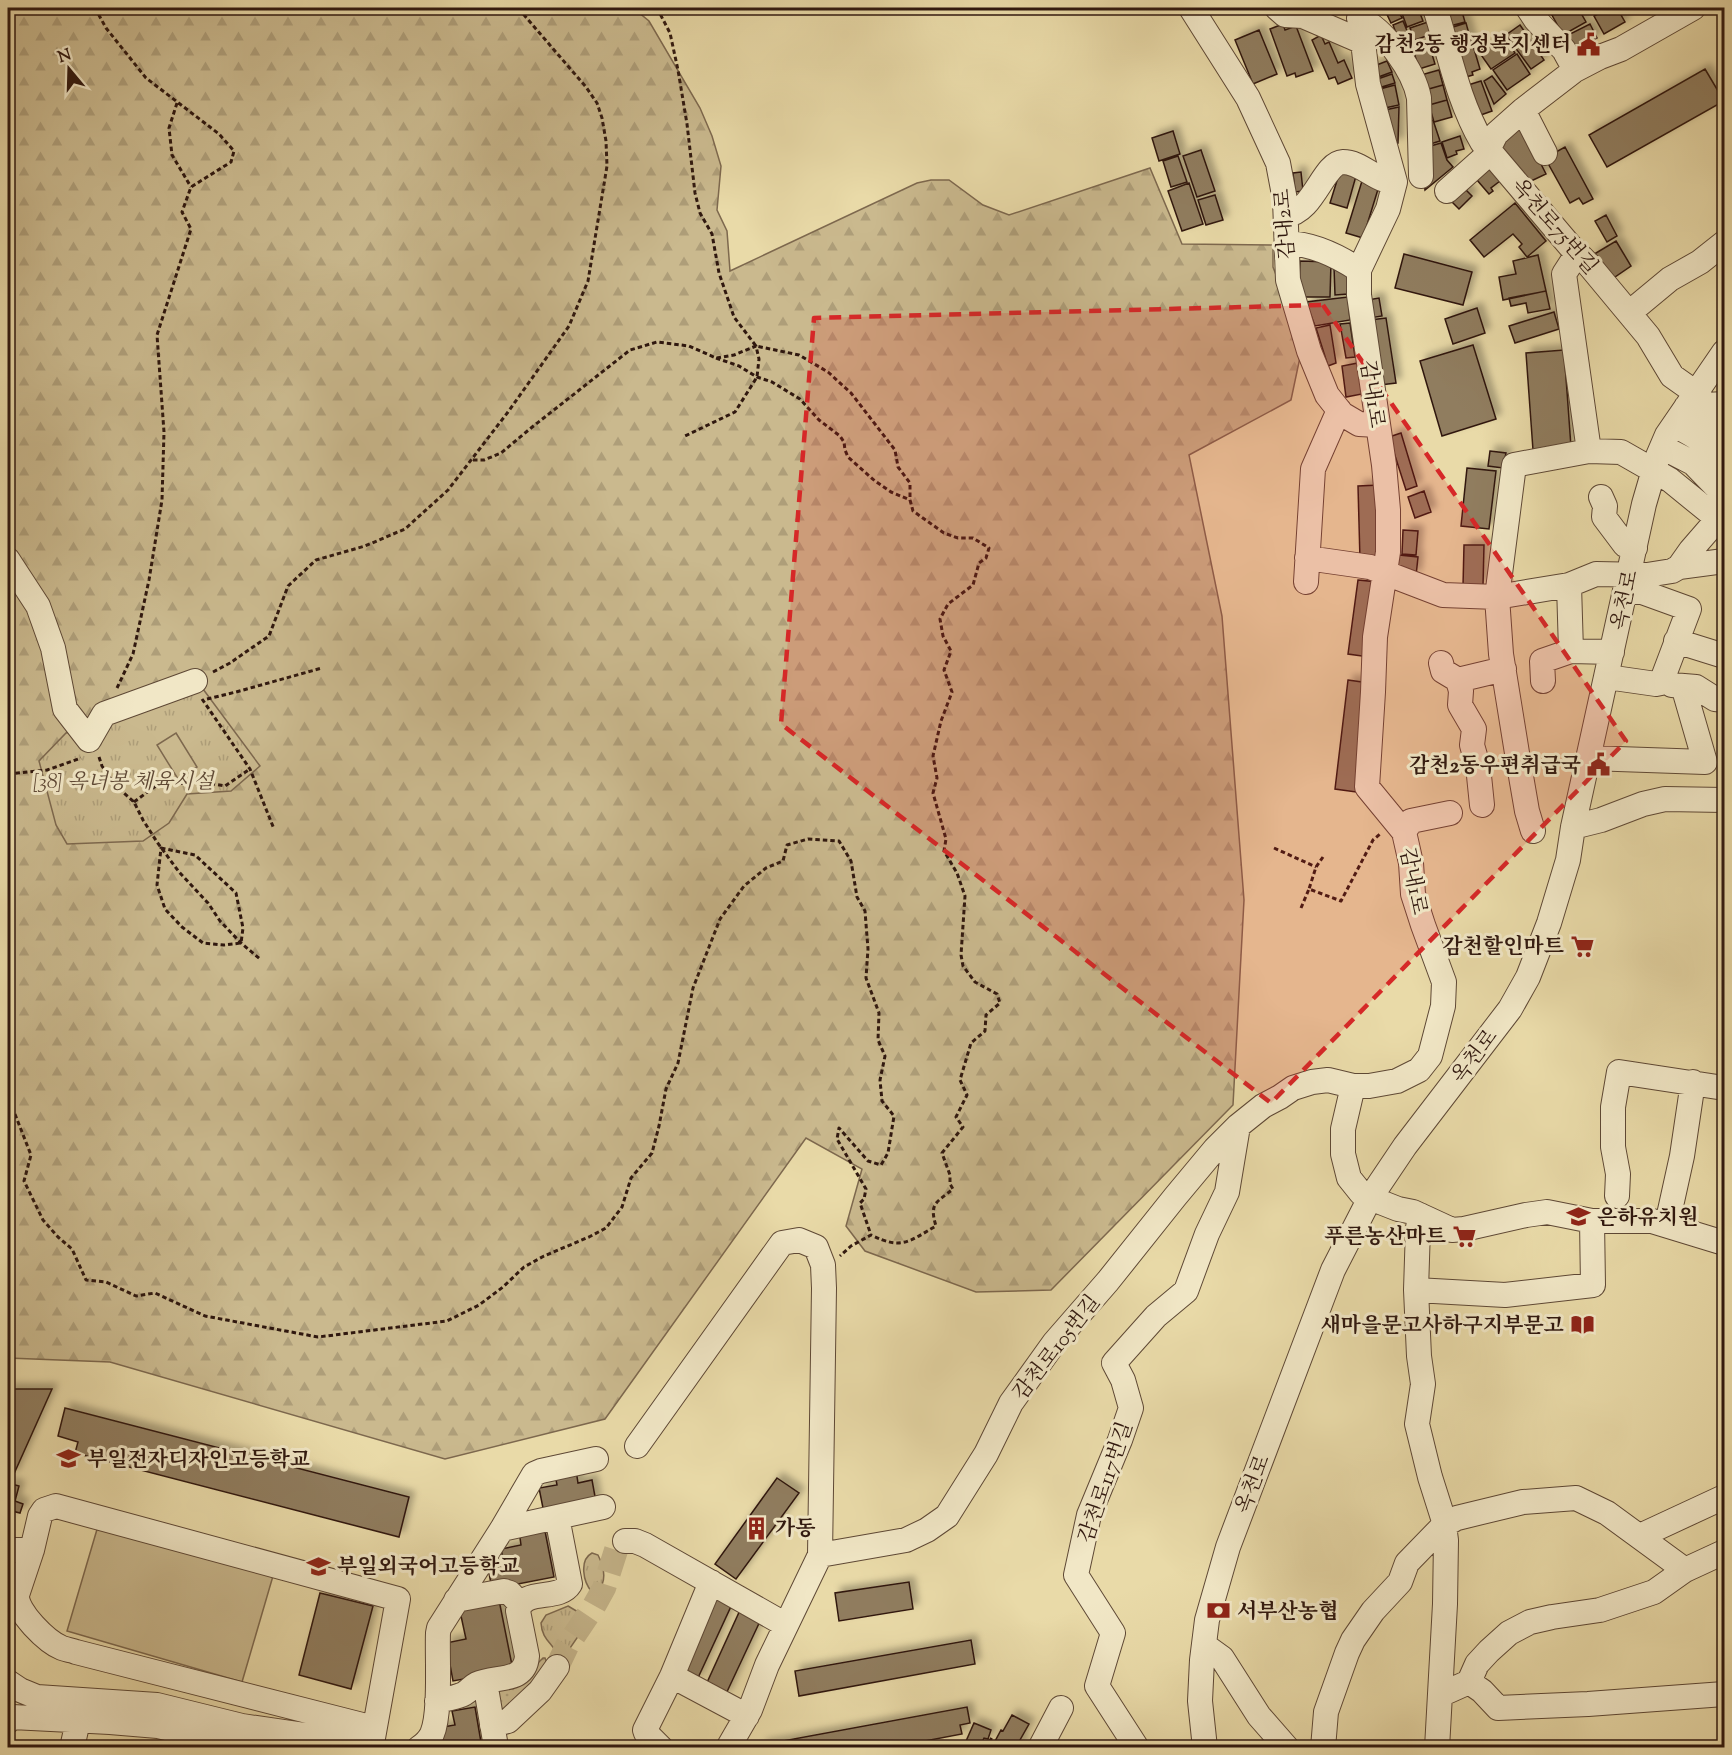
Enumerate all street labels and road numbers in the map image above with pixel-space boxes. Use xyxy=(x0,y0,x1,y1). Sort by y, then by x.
street label: 옥천로75번길 xyxy=(1503,173,1604,282)
street label: 감내2로 xyxy=(1269,188,1303,260)
street label: 감내1로 xyxy=(1351,359,1391,430)
street label: 옥천로 xyxy=(1605,568,1647,633)
street label: 감내1로 xyxy=(1391,845,1433,918)
street label: 옥천로 xyxy=(1445,1024,1506,1091)
street label: 감천로105번길 xyxy=(1007,1289,1108,1407)
street label: 감천로117번길 xyxy=(1072,1418,1142,1547)
street label: 옥천로 xyxy=(1229,1451,1279,1519)

